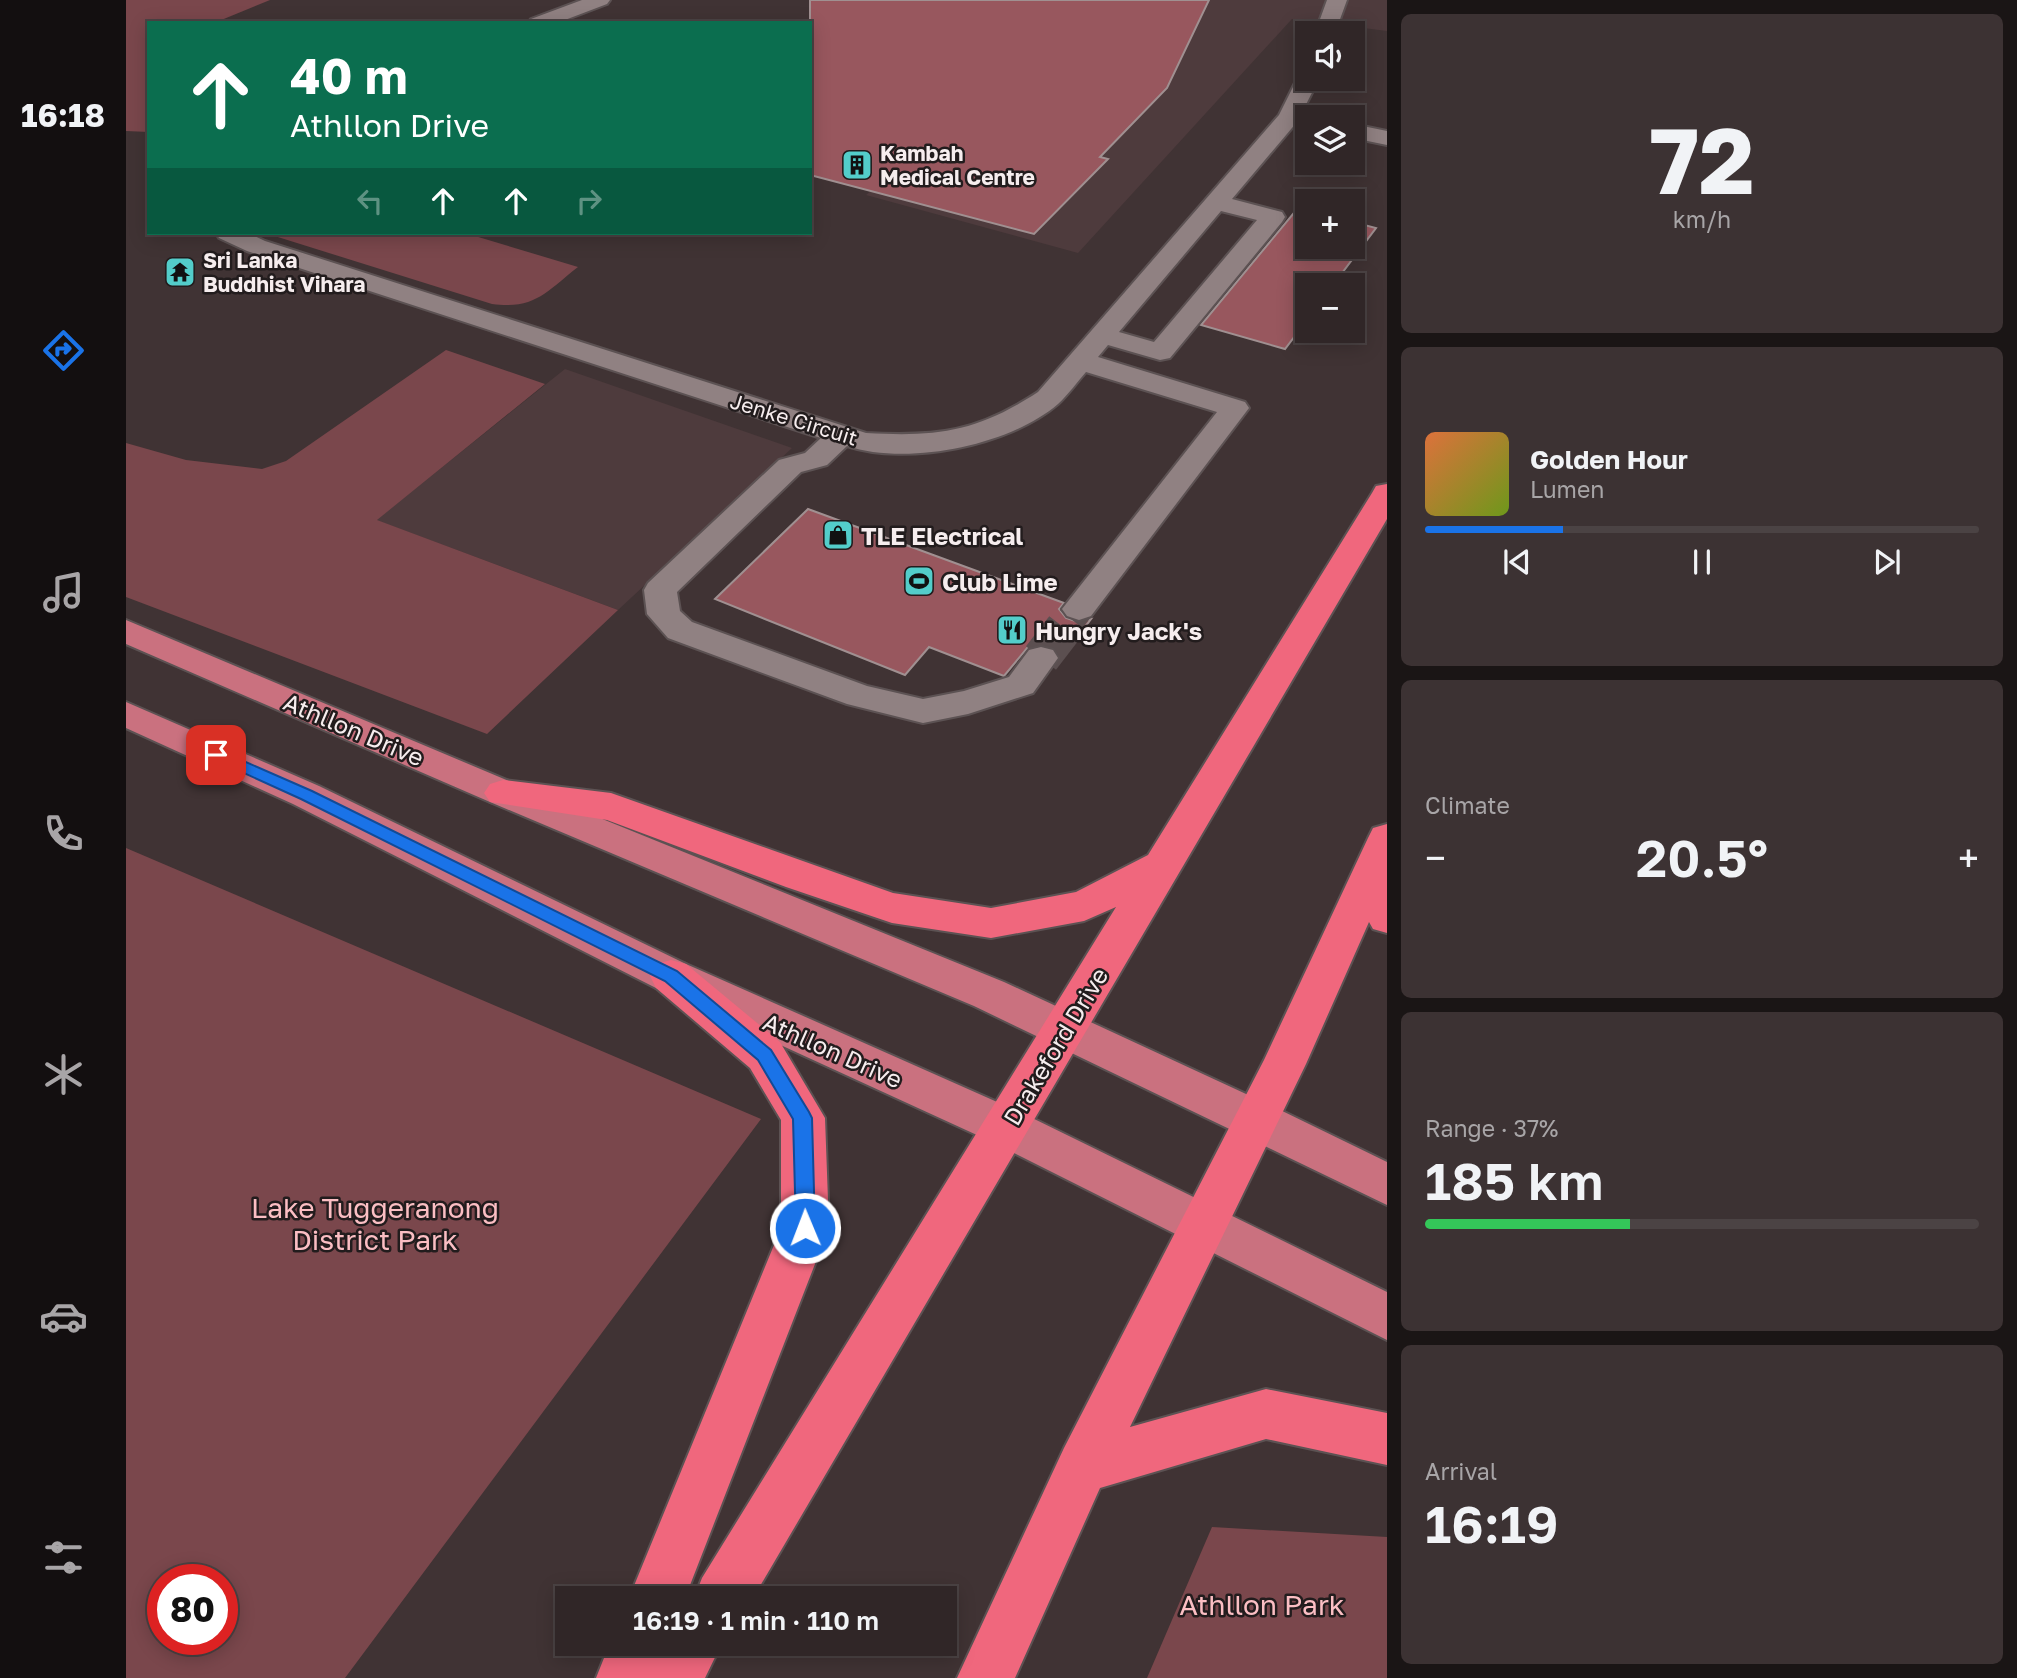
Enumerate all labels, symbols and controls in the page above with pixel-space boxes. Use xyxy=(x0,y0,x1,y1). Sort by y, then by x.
map controls xyxy=(1295,21,1365,343)
button: sound xyxy=(1295,21,1365,91)
text: 40 m xyxy=(290,46,408,105)
icon: ahead xyxy=(175,49,266,140)
text: 16:18 xyxy=(21,96,105,134)
button: layers xyxy=(1295,105,1365,175)
text: 72 xyxy=(1649,105,1755,214)
text: Athllon Drive xyxy=(290,106,489,144)
place label: Kambah Medical Centre xyxy=(880,140,1035,190)
building icon: Kambah Medical Centre xyxy=(840,148,874,182)
icon: left xyxy=(351,182,389,220)
icon: ahead xyxy=(424,182,462,220)
icon: ahead xyxy=(497,182,535,220)
icon: right xyxy=(570,182,608,220)
button: + xyxy=(1295,189,1365,259)
text: km/h xyxy=(1673,205,1731,233)
place label: Sri Lanka Buddhist Vihara xyxy=(203,247,366,297)
temple icon: Sri Lanka Buddhist Vihara xyxy=(163,255,197,289)
button: − xyxy=(1295,273,1365,343)
icon: directions xyxy=(39,326,88,375)
street label: Jenke Circuit xyxy=(727,387,861,451)
text: Golden Hour xyxy=(1530,444,1688,475)
text: Lumen xyxy=(1530,475,1604,503)
shop icon: TLE Electrical xyxy=(821,518,855,552)
place label: TLE Electrical xyxy=(861,521,1023,550)
icon: previous xyxy=(1498,543,1536,581)
icon: pause xyxy=(1683,543,1721,581)
icon: next xyxy=(1868,543,1906,581)
sports icon: Club Lime xyxy=(902,564,936,598)
place label: Club Lime xyxy=(942,567,1058,596)
icon: music xyxy=(39,568,88,617)
restaurant icon: Hungry Jack's xyxy=(995,613,1029,647)
place label: Hungry Jack's xyxy=(1035,616,1202,645)
street label: Athllon Drive xyxy=(280,686,428,772)
pin xyxy=(186,725,246,785)
icon: arrive xyxy=(197,736,235,774)
text: Climate xyxy=(1425,791,1510,819)
icon: phone xyxy=(39,809,88,858)
text: 20.5° xyxy=(1636,826,1768,888)
text: − xyxy=(1425,835,1446,880)
text: + xyxy=(1958,835,1979,880)
street label: Drakeford Drive xyxy=(997,962,1113,1130)
street label: Athllon Drive xyxy=(759,1006,907,1094)
icon: climate xyxy=(39,1050,88,1099)
text: Range · 37% xyxy=(1425,1114,1558,1142)
text: 185 km xyxy=(1425,1149,1603,1211)
park label: Lake Tuggeranong District Park xyxy=(251,1191,499,1256)
position arrow xyxy=(768,1191,842,1265)
icon: car xyxy=(39,1292,88,1341)
text: Arrival xyxy=(1425,1457,1497,1485)
text: 16:19 xyxy=(1425,1492,1558,1554)
icon: filters xyxy=(39,1533,88,1582)
speed limit sign: 80 xyxy=(147,1564,238,1655)
park label: Athllon Park xyxy=(1179,1588,1345,1621)
text: 16:19 · 1 min · 110 m xyxy=(633,1605,879,1636)

